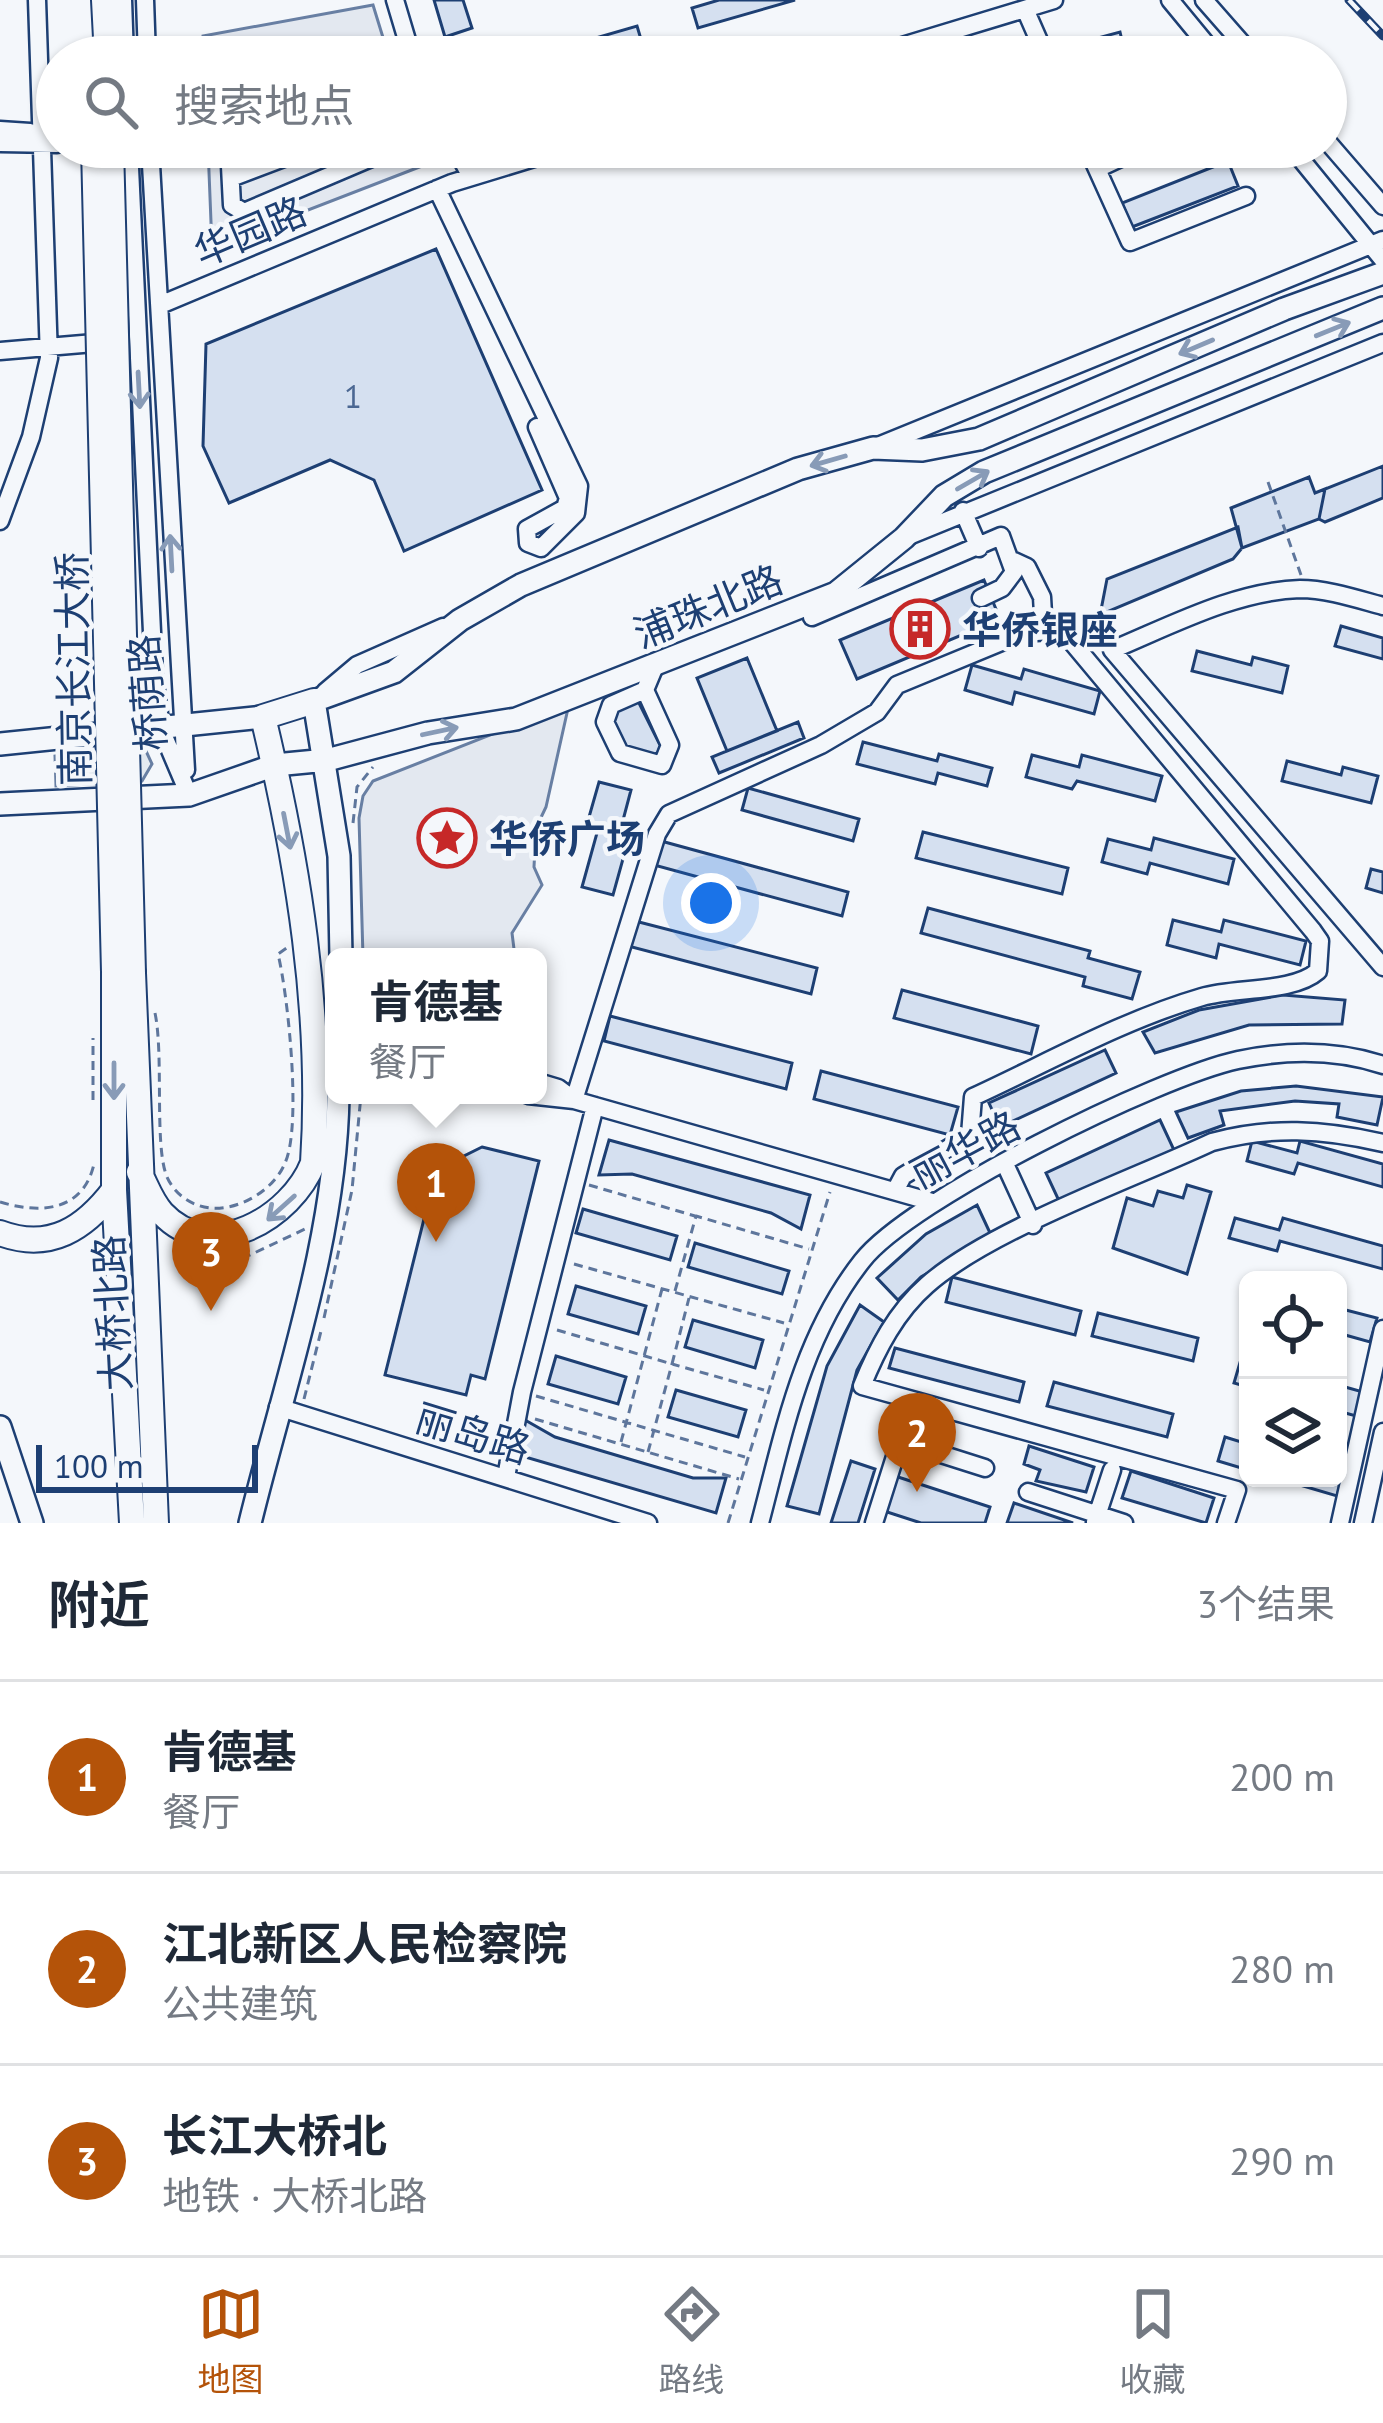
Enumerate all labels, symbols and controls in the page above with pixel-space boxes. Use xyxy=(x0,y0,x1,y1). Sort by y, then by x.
search box xyxy=(36,36,1347,168)
icon: search xyxy=(78,69,144,135)
text: 搜索地点 xyxy=(174,76,354,134)
street label: 华园路 xyxy=(186,185,314,277)
one-way arrow xyxy=(1313,317,1350,338)
one-way arrow xyxy=(1179,337,1215,359)
one-way arrow xyxy=(128,370,151,409)
house number: 1 xyxy=(344,374,362,417)
one-way arrow xyxy=(810,451,848,473)
one-way arrow xyxy=(955,467,990,491)
one-way arrow xyxy=(159,534,182,573)
street label: 南京长江大桥 xyxy=(45,552,101,786)
street label: 浦珠北路 xyxy=(626,553,790,659)
building icon: 华侨银座 xyxy=(889,598,951,660)
place label: 华侨银座 xyxy=(962,604,1118,655)
street label: 桥荫路 xyxy=(117,633,177,753)
one-way arrow xyxy=(420,719,458,742)
place icon: 华侨广场 xyxy=(416,807,478,869)
one-way arrow xyxy=(277,811,299,850)
place label: 华侨广场 xyxy=(489,813,645,864)
your location xyxy=(681,873,741,933)
popup xyxy=(325,948,547,1104)
text: 肯德基 xyxy=(368,972,504,1030)
text: 餐厅 xyxy=(368,1036,447,1087)
one-way arrow xyxy=(103,1061,125,1100)
street label: 丽华路 xyxy=(901,1099,1029,1199)
pin: 1 xyxy=(397,1143,475,1242)
one-way arrow xyxy=(267,1194,297,1221)
pin: 3 xyxy=(172,1212,250,1311)
street label: 大桥北路 xyxy=(82,1234,142,1392)
map controls xyxy=(1239,1271,1347,1487)
button: locate xyxy=(1239,1271,1347,1379)
button: layers xyxy=(1239,1379,1347,1487)
street label: 丽岛路 xyxy=(410,1392,536,1474)
pin: 2 xyxy=(878,1393,956,1492)
scale bar xyxy=(36,1439,258,1492)
text: 100 m xyxy=(54,1444,144,1487)
text: 附近 xyxy=(48,1571,150,1637)
text: 3个结果 xyxy=(1197,1578,1335,1629)
text: 肯德基 xyxy=(162,1722,297,1780)
text: 1 xyxy=(76,1751,98,1802)
text: 200 m xyxy=(1229,1751,1335,1802)
text: 餐厅 xyxy=(162,1786,240,1837)
text: 江北新区人民检察院 xyxy=(162,1914,567,1972)
text: 2 xyxy=(76,1943,98,1994)
text: 280 m xyxy=(1229,1943,1335,1994)
text: 公共建筑 xyxy=(162,1978,318,2029)
text: 长江大桥北 xyxy=(162,2106,387,2164)
text: 3 xyxy=(76,2135,98,2186)
text: 290 m xyxy=(1229,2135,1335,2186)
text: 地铁 · 大桥北路 xyxy=(162,2170,427,2221)
tab: 地图 xyxy=(198,2281,264,2401)
tab: 路线 xyxy=(659,2281,725,2401)
tab: 收藏 xyxy=(1120,2281,1186,2401)

